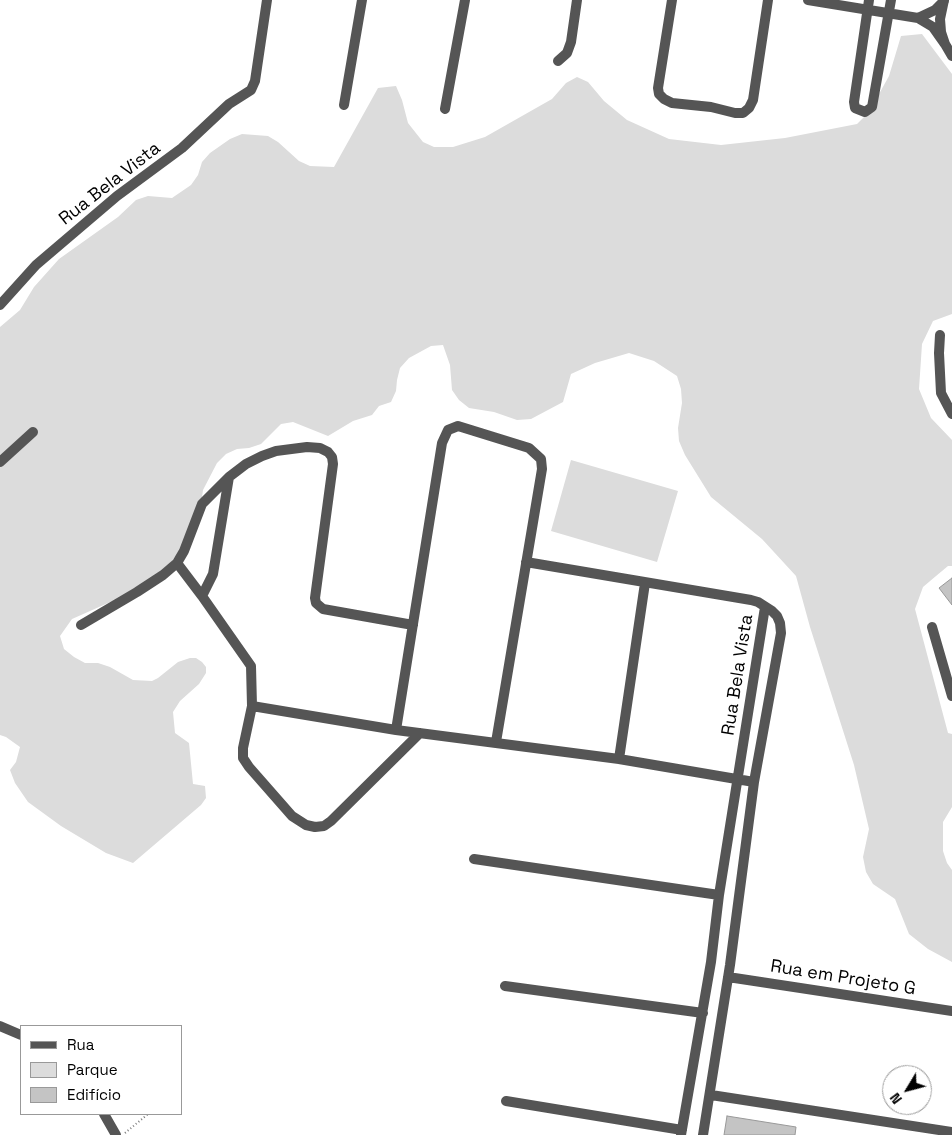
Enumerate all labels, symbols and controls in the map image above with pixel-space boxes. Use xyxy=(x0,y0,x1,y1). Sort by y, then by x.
street label: Rua Bela Vista xyxy=(55,138,165,230)
street label: Rua Bela Vista xyxy=(718,613,758,737)
street label: Rua em Projeto G xyxy=(769,956,917,1000)
legend xyxy=(20,1025,182,1115)
text: Rua xyxy=(67,1035,94,1054)
text: Parque xyxy=(67,1060,118,1079)
north arrow xyxy=(882,1065,932,1115)
text: Edifício xyxy=(67,1085,121,1104)
text: N xyxy=(886,1089,906,1108)

